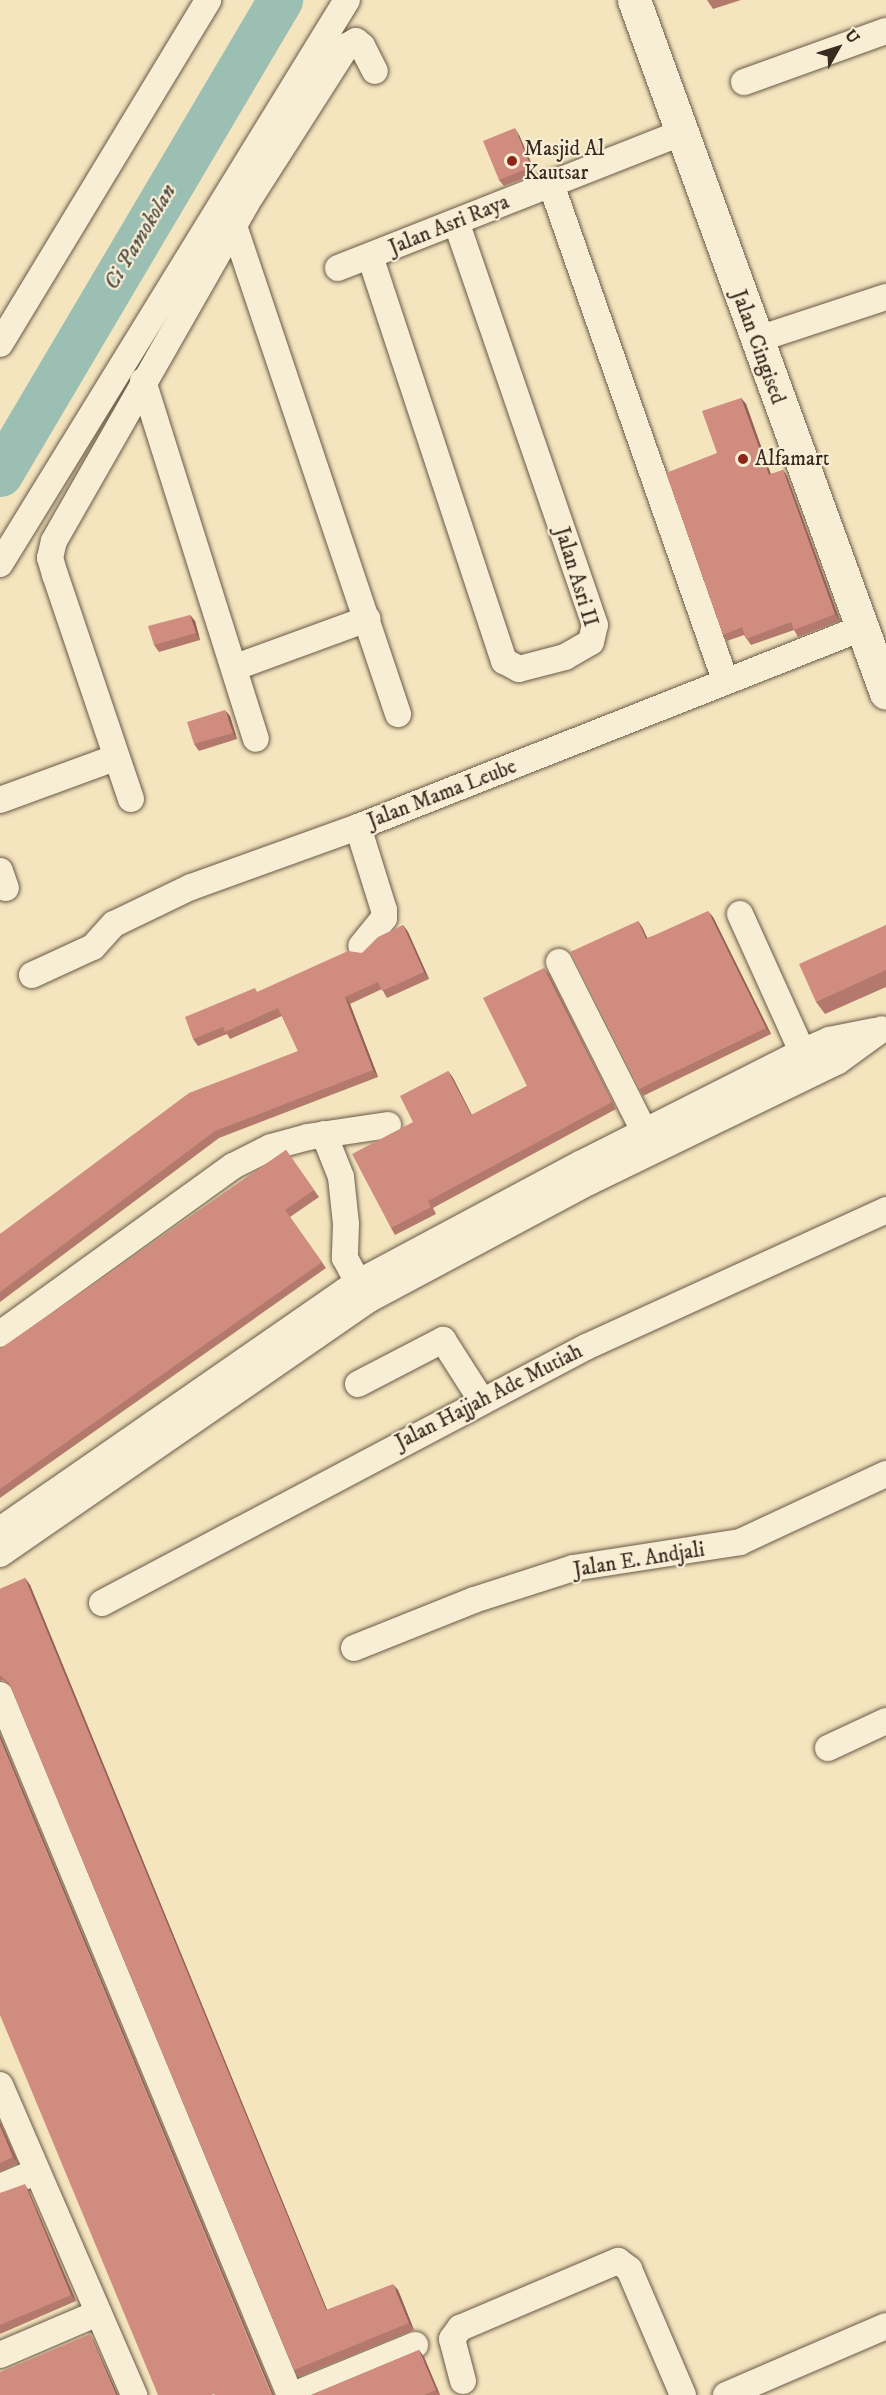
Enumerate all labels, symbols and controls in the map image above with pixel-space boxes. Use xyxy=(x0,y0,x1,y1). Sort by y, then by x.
north arrow xyxy=(808,18,868,78)
text: U xyxy=(840,26,864,48)
place label: Masjid Al Kautsar xyxy=(524,136,604,186)
marker: Masjid Al Kautsar xyxy=(505,154,519,168)
water label: Ci Pamokolan xyxy=(98,179,182,295)
street label: Jalan Asri Raya xyxy=(385,189,513,261)
street label: Jalan Cingised xyxy=(726,286,790,408)
place label: Alfamart xyxy=(755,446,830,472)
marker: Alfamart xyxy=(736,452,750,466)
street label: Jalan Asri II xyxy=(549,524,603,630)
street label: Jalan Mama Leube xyxy=(364,754,520,834)
street label: Jalan Hajjah Ade Mutiah xyxy=(391,1339,587,1455)
street label: Jalan E. Andjali xyxy=(572,1537,706,1583)

